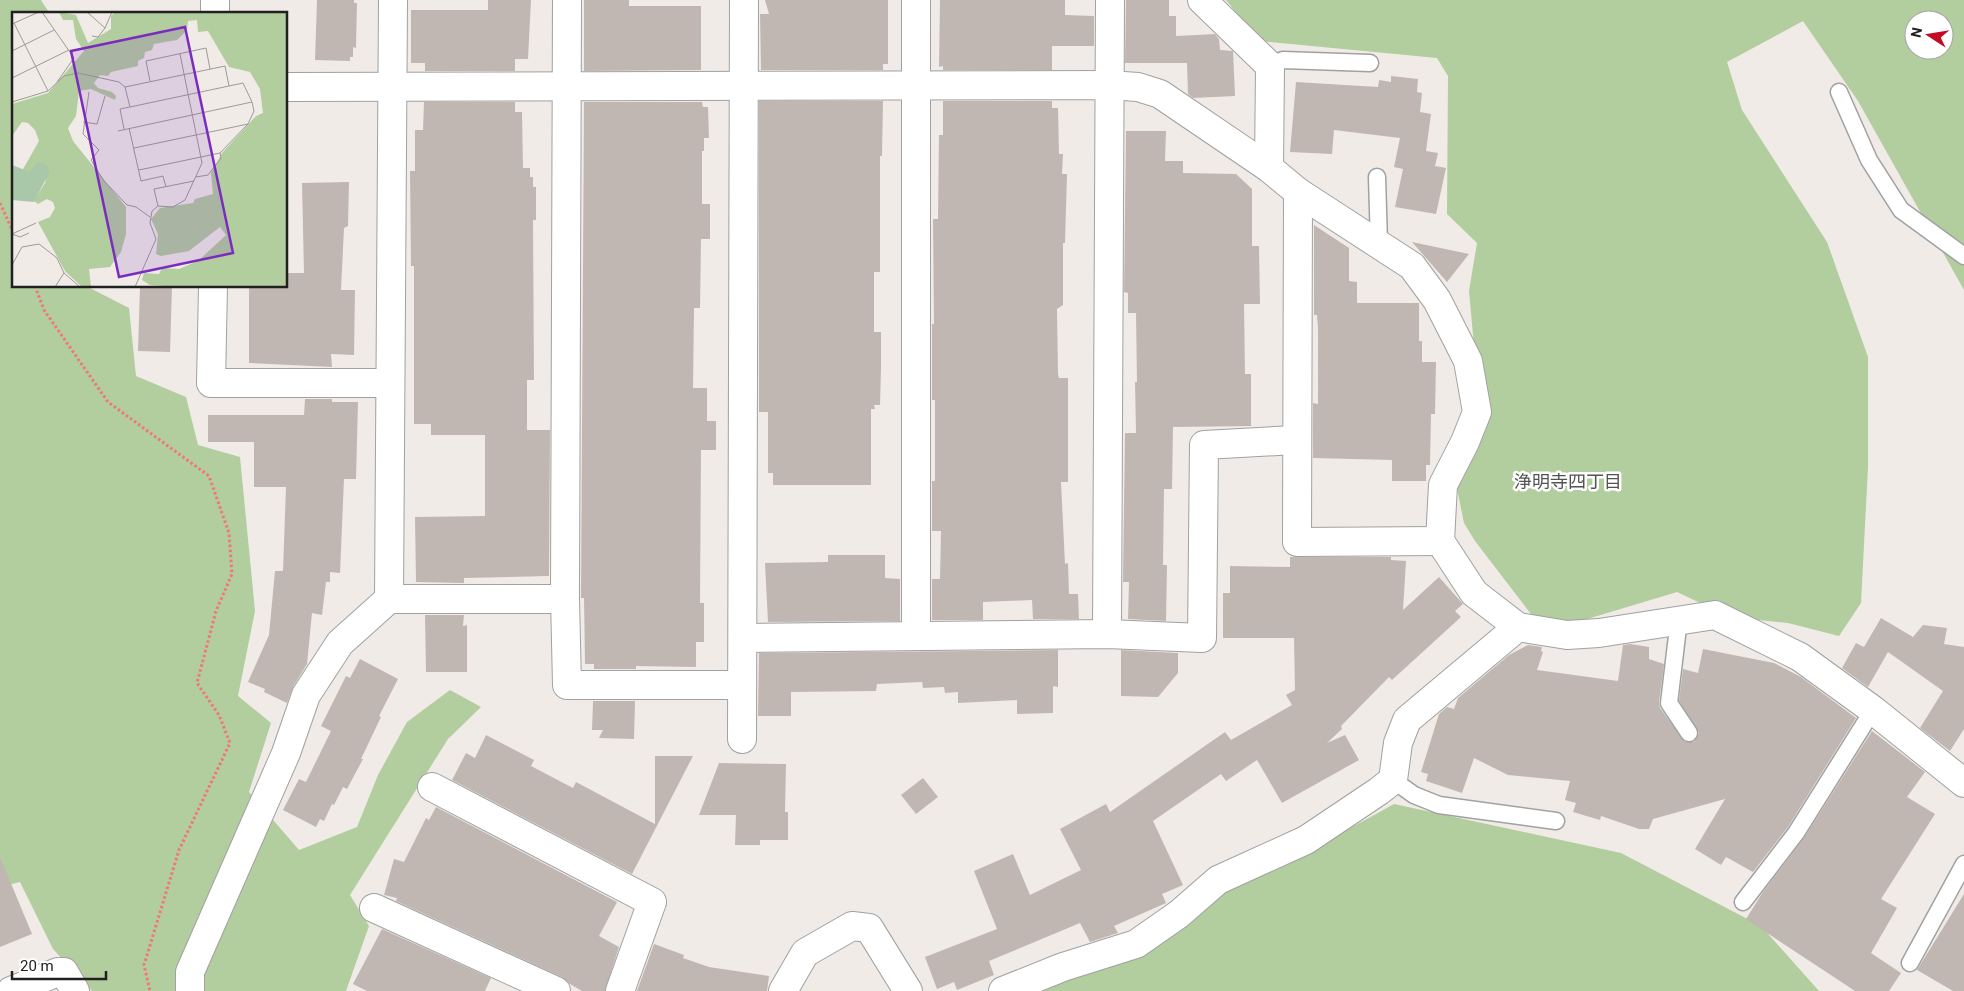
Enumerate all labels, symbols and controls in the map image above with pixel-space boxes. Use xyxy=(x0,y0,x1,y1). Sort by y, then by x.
north arrow xyxy=(1904,10,1954,60)
inset map xyxy=(12,12,288,288)
text: N xyxy=(1907,26,1925,39)
district label: 浄明寺四丁目 xyxy=(1514,471,1622,492)
scale bar xyxy=(12,948,106,980)
text: 20 m xyxy=(20,957,54,975)

